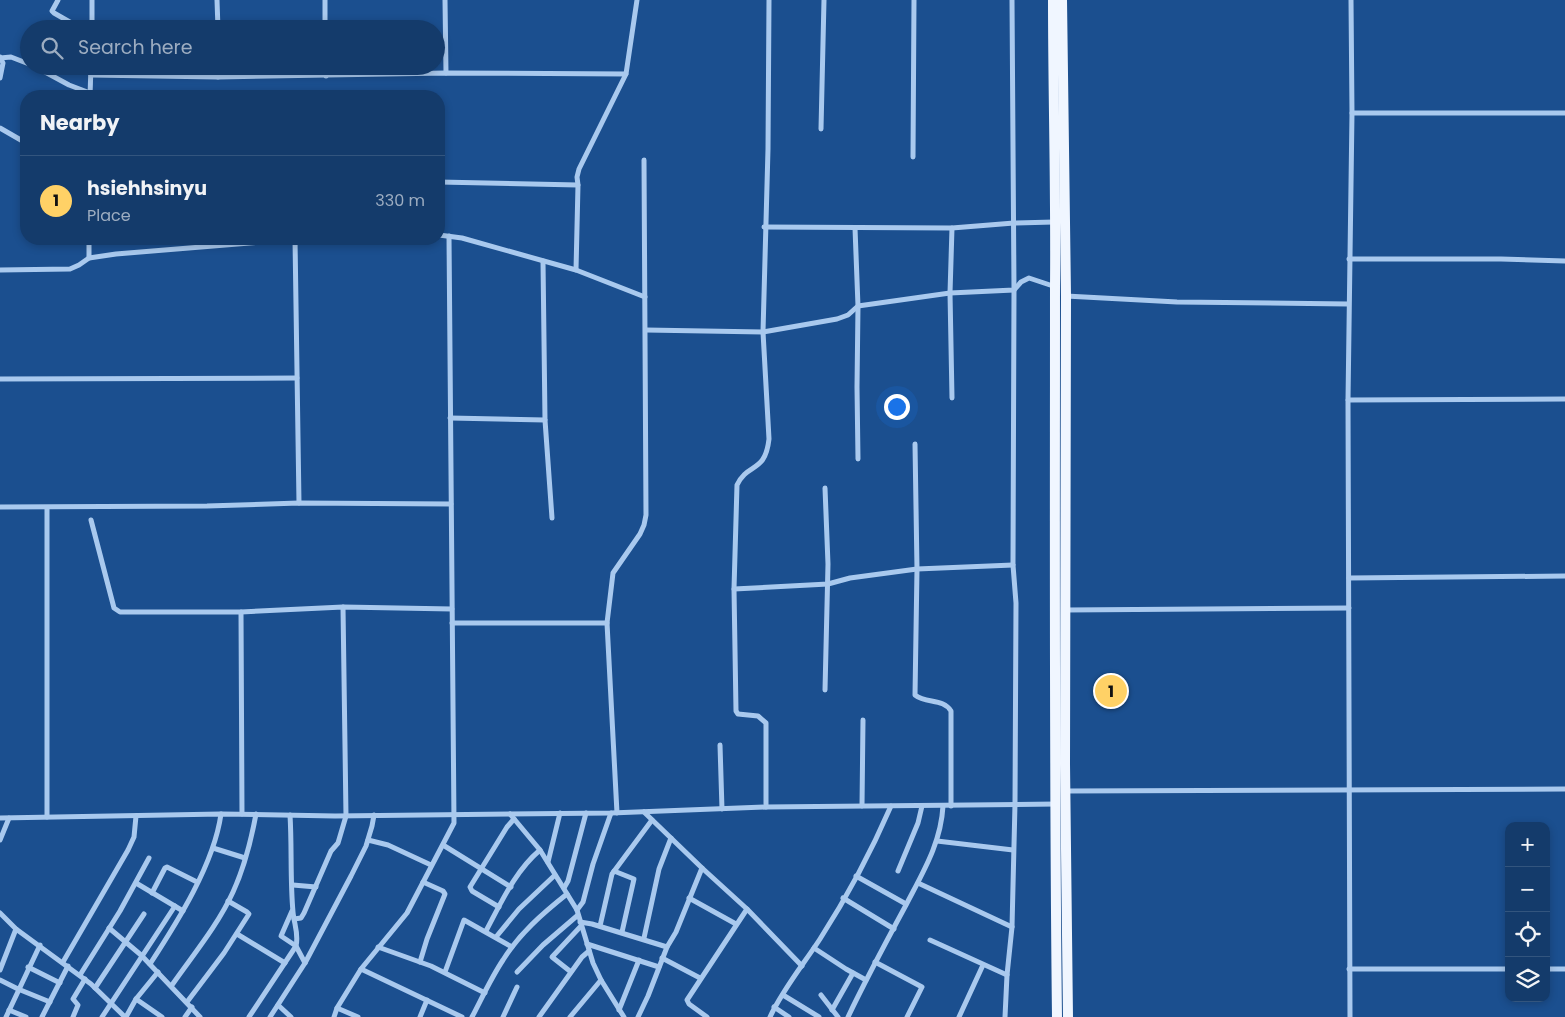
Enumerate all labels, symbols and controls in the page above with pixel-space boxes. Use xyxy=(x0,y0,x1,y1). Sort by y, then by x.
search box xyxy=(20,20,445,75)
icon: search xyxy=(38,34,66,62)
text: Search here xyxy=(78,34,192,61)
text: Nearby xyxy=(40,108,120,137)
text: hsiehhsinyu xyxy=(87,175,207,202)
text: 1 xyxy=(53,189,59,212)
text: 330 m xyxy=(375,189,425,212)
text: Place xyxy=(87,204,131,227)
your location xyxy=(884,394,910,420)
pin: 1 xyxy=(1095,672,1127,710)
map controls xyxy=(1505,822,1550,1002)
button: + xyxy=(1505,822,1550,867)
button: − xyxy=(1505,867,1550,912)
button: locate xyxy=(1505,912,1550,957)
button: layers xyxy=(1505,957,1550,1002)

